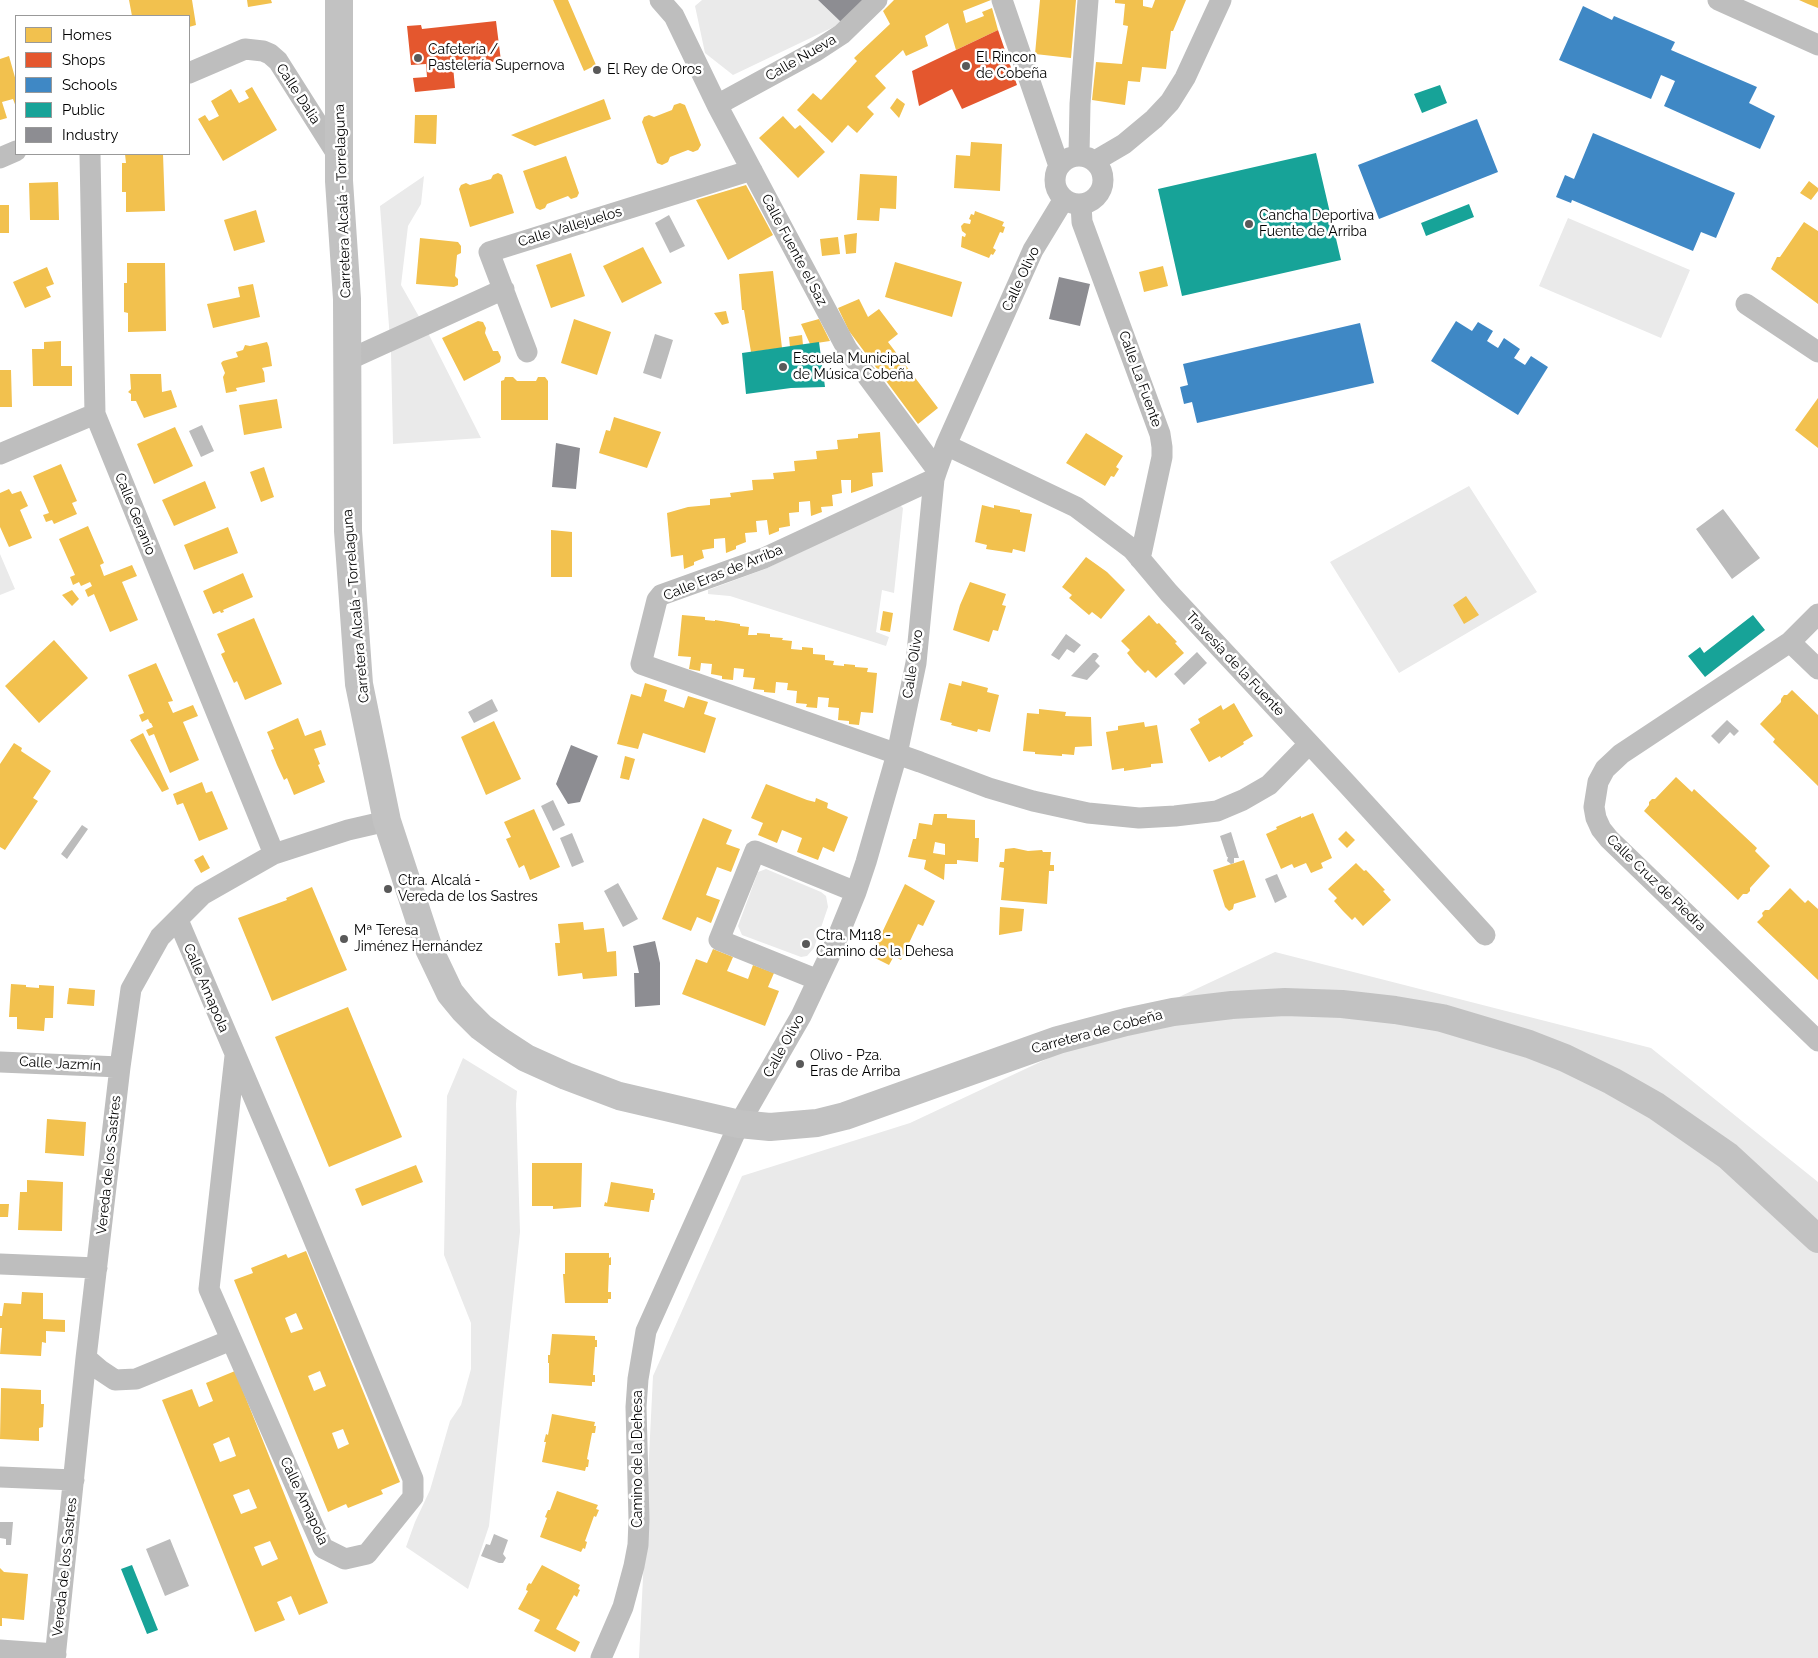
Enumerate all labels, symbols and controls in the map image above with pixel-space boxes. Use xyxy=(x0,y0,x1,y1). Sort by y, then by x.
legend xyxy=(15,15,190,155)
text: Homes xyxy=(62,26,112,44)
street label: Calle Nueva xyxy=(763,31,839,85)
place label: Cafetería / Pastelería Supernova xyxy=(428,42,565,74)
place label: El Rincon de Cobeña xyxy=(976,50,1047,82)
text: Shops xyxy=(62,51,105,69)
marker: Cafetería / Pastelería Supernova xyxy=(412,52,424,64)
marker: El Rincon de Cobeña xyxy=(960,60,972,72)
street label: Calle Dalia xyxy=(272,61,324,127)
place label: El Rey de Oros xyxy=(607,62,702,78)
marker: El Rey de Oros xyxy=(591,64,603,76)
text: Schools xyxy=(62,76,117,94)
text: Public xyxy=(62,101,105,119)
street label: Carretera Alcalá - Torrelaguna xyxy=(331,104,355,298)
text: Industry xyxy=(62,126,118,144)
street label: Calle Fuente el Saz xyxy=(757,191,831,309)
street label: Calle Vallejuelos xyxy=(516,203,624,251)
place label: Cancha Deportiva Fuente de Arriba xyxy=(1259,208,1374,240)
marker: Cancha Deportiva Fuente de Arriba xyxy=(1243,218,1255,230)
street label: Calle Olivo xyxy=(999,244,1043,314)
street label: Calle La Fuente xyxy=(1115,329,1165,429)
place label: Escuela Municipal de Música Cobeña xyxy=(793,351,913,384)
marker: Escuela Municipal de Música Cobeña xyxy=(777,361,789,373)
street label: Calle Geranio xyxy=(111,471,159,557)
street label: Carretera Alcalá - Torrelaguna xyxy=(339,509,373,703)
street label: Calle Eras de Arriba xyxy=(661,541,785,605)
street label: Travesía de la Fuente xyxy=(1182,608,1288,720)
street label: Calle Olivo xyxy=(899,628,927,700)
street label: Calle Cruz de Piedra xyxy=(1603,831,1709,935)
place label: Ctra. Alcalá - Vereda de los Sastres xyxy=(398,873,538,906)
marker: Ctra. Alcalá - Vereda de los Sastres xyxy=(382,883,394,895)
place label: Mª Teresa Jiménez Hernández xyxy=(354,923,483,956)
place label: Ctra. M118 - Camino de la Dehesa xyxy=(816,928,954,960)
marker: Mª Teresa Jiménez Hernández xyxy=(338,933,350,945)
marker: Ctra. M118 - Camino de la Dehesa xyxy=(800,938,812,950)
street label: Calle Amapola xyxy=(180,941,232,1035)
street label: Carretera de Cobeña xyxy=(1030,1006,1164,1058)
street label: Calle Olivo xyxy=(760,1012,808,1080)
place label: Olivo - Pza. Eras de Arriba xyxy=(810,1048,900,1080)
street label: Calle Jazmín xyxy=(19,1053,101,1075)
marker: Olivo - Pza. Eras de Arriba xyxy=(794,1058,806,1070)
street label: Vereda de los Sastres xyxy=(93,1095,125,1235)
street label: Camino de la Dehesa xyxy=(630,1390,646,1528)
street label: Calle Amapola xyxy=(276,1454,332,1548)
street label: Vereda de los Sastres xyxy=(49,1497,81,1637)

